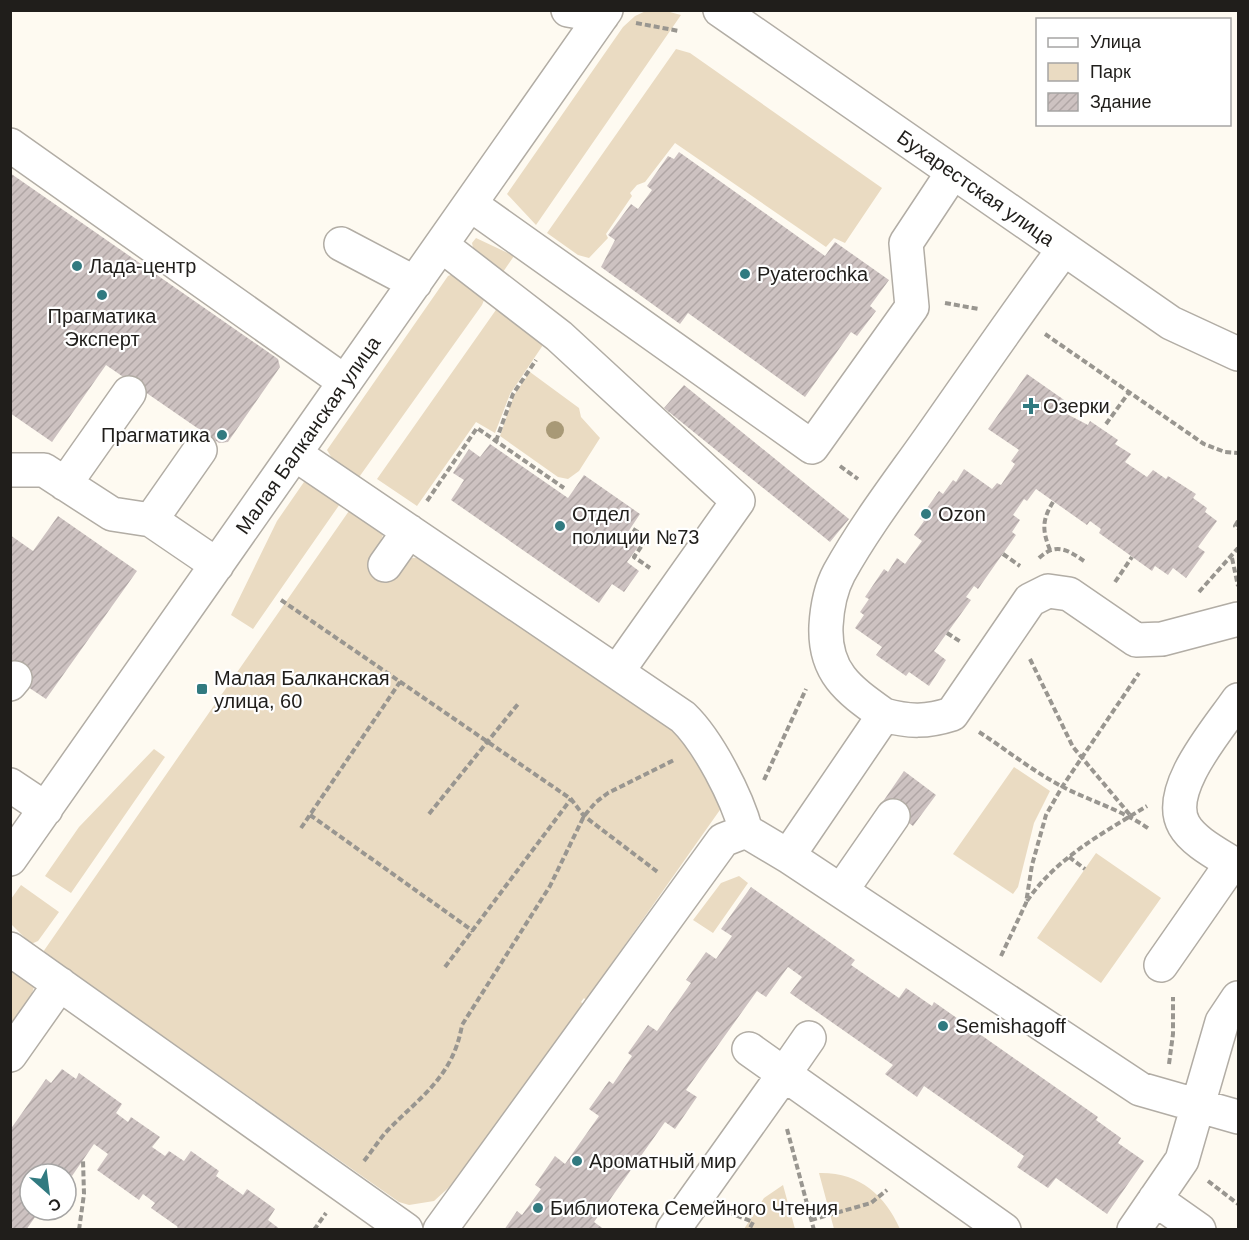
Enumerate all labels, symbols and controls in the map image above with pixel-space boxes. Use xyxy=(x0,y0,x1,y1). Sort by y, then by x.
legend xyxy=(1036,18,1231,126)
text: Улица xyxy=(1090,32,1142,52)
text: Парк xyxy=(1090,62,1131,82)
text: Здание xyxy=(1090,92,1151,112)
street label: Бухарестская улица xyxy=(893,126,1059,251)
place label: Лада-центр xyxy=(89,255,196,277)
marker: Лада-центр xyxy=(70,259,84,273)
place label: Pyaterochka xyxy=(757,263,869,285)
marker: Pyaterochka xyxy=(738,267,752,281)
marker: Прагматика Эксперт xyxy=(95,288,109,302)
place label: Прагматика Эксперт xyxy=(48,305,157,350)
street label: Малая Балканская улица xyxy=(231,331,385,538)
place label: Озерки xyxy=(1043,395,1110,417)
marker: Озерки xyxy=(1024,399,1038,413)
place label: Прагматика xyxy=(101,424,211,446)
marker: Прагматика xyxy=(215,428,229,442)
place label: Отдел полиции №73 xyxy=(572,503,699,548)
place label: Ozon xyxy=(938,503,986,525)
marker: Ozon xyxy=(919,507,933,521)
marker: Отдел полиции №73 xyxy=(553,519,567,533)
place label: Малая Балканская улица, 60 xyxy=(214,667,390,712)
marker: Малая Балканская улица, 60 xyxy=(195,682,209,696)
place label: Semishagoff xyxy=(955,1015,1066,1037)
marker: Semishagoff xyxy=(936,1019,950,1033)
place label: Ароматный мир xyxy=(589,1150,736,1172)
marker: Ароматный мир xyxy=(570,1154,584,1168)
north arrow xyxy=(18,1162,78,1222)
text: С xyxy=(45,1195,64,1215)
place label: Библиотека Семейного Чтения xyxy=(550,1197,838,1219)
marker: Библиотека Семейного Чтения xyxy=(531,1201,545,1215)

